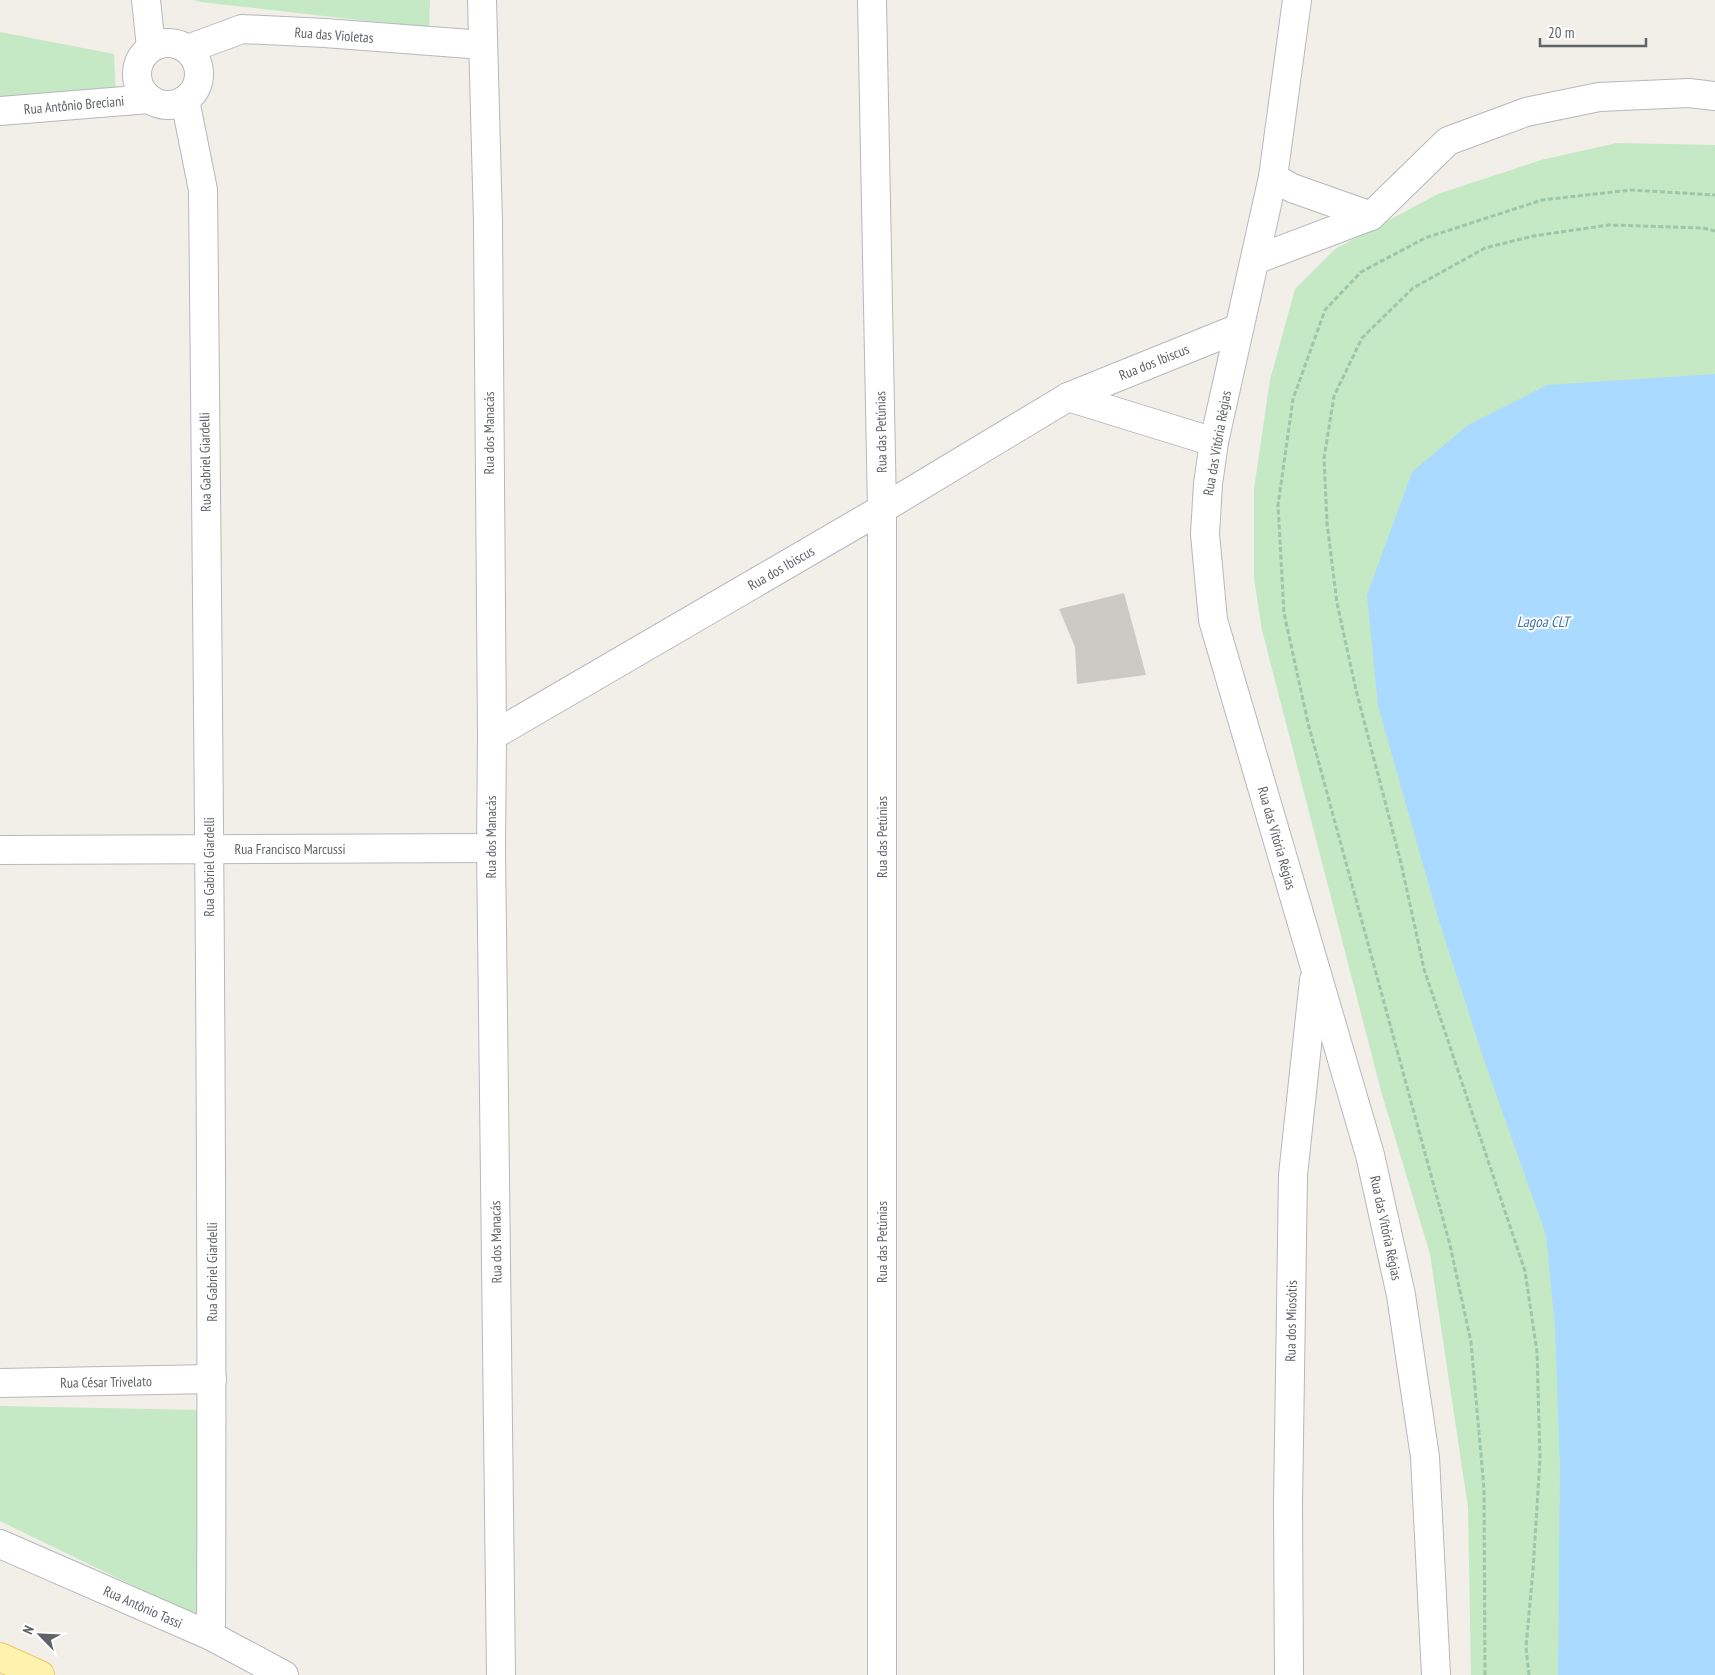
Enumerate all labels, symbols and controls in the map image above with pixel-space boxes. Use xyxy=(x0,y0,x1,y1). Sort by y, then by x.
scale bar xyxy=(1540,15,1646,47)
street label: Rua das Violetas xyxy=(294,23,374,47)
text: 20 m xyxy=(1548,23,1574,42)
street label: Rua Antônio Breciani xyxy=(23,92,125,118)
street label: Rua dos Ibiscus xyxy=(1116,340,1192,384)
street label: Rua das Vitória Régias xyxy=(1199,389,1235,497)
street label: Rua dos Manacás xyxy=(480,391,498,474)
street label: Rua das Petúnias xyxy=(871,391,891,473)
street label: Rua Gabriel Giardelli xyxy=(195,412,215,512)
street label: Rua dos Ibiscus xyxy=(744,542,818,594)
water label: Lagoa CLT xyxy=(1517,612,1573,631)
street label: Rua das Vitória Régias xyxy=(1254,784,1300,892)
street label: Rua dos Manacás xyxy=(482,795,500,878)
street label: Rua das Petúnias xyxy=(873,796,891,878)
street label: Rua Gabriel Giardelli xyxy=(200,817,218,917)
street label: Rua Francisco Marcussi xyxy=(234,840,346,858)
street label: Rua das Vitória Régias xyxy=(1366,1174,1406,1282)
street label: Rua dos Manacás xyxy=(486,1200,506,1284)
street label: Rua das Petúnias xyxy=(873,1201,891,1283)
street label: Rua Gabriel Giardelli xyxy=(203,1222,221,1322)
street label: Rua dos Miosótis xyxy=(1281,1280,1301,1362)
street label: Rua César Trivelato xyxy=(60,1372,152,1392)
street label: Rua Antônio Tassi xyxy=(101,1582,185,1632)
north arrow xyxy=(15,1610,65,1660)
text: N xyxy=(18,1623,38,1637)

